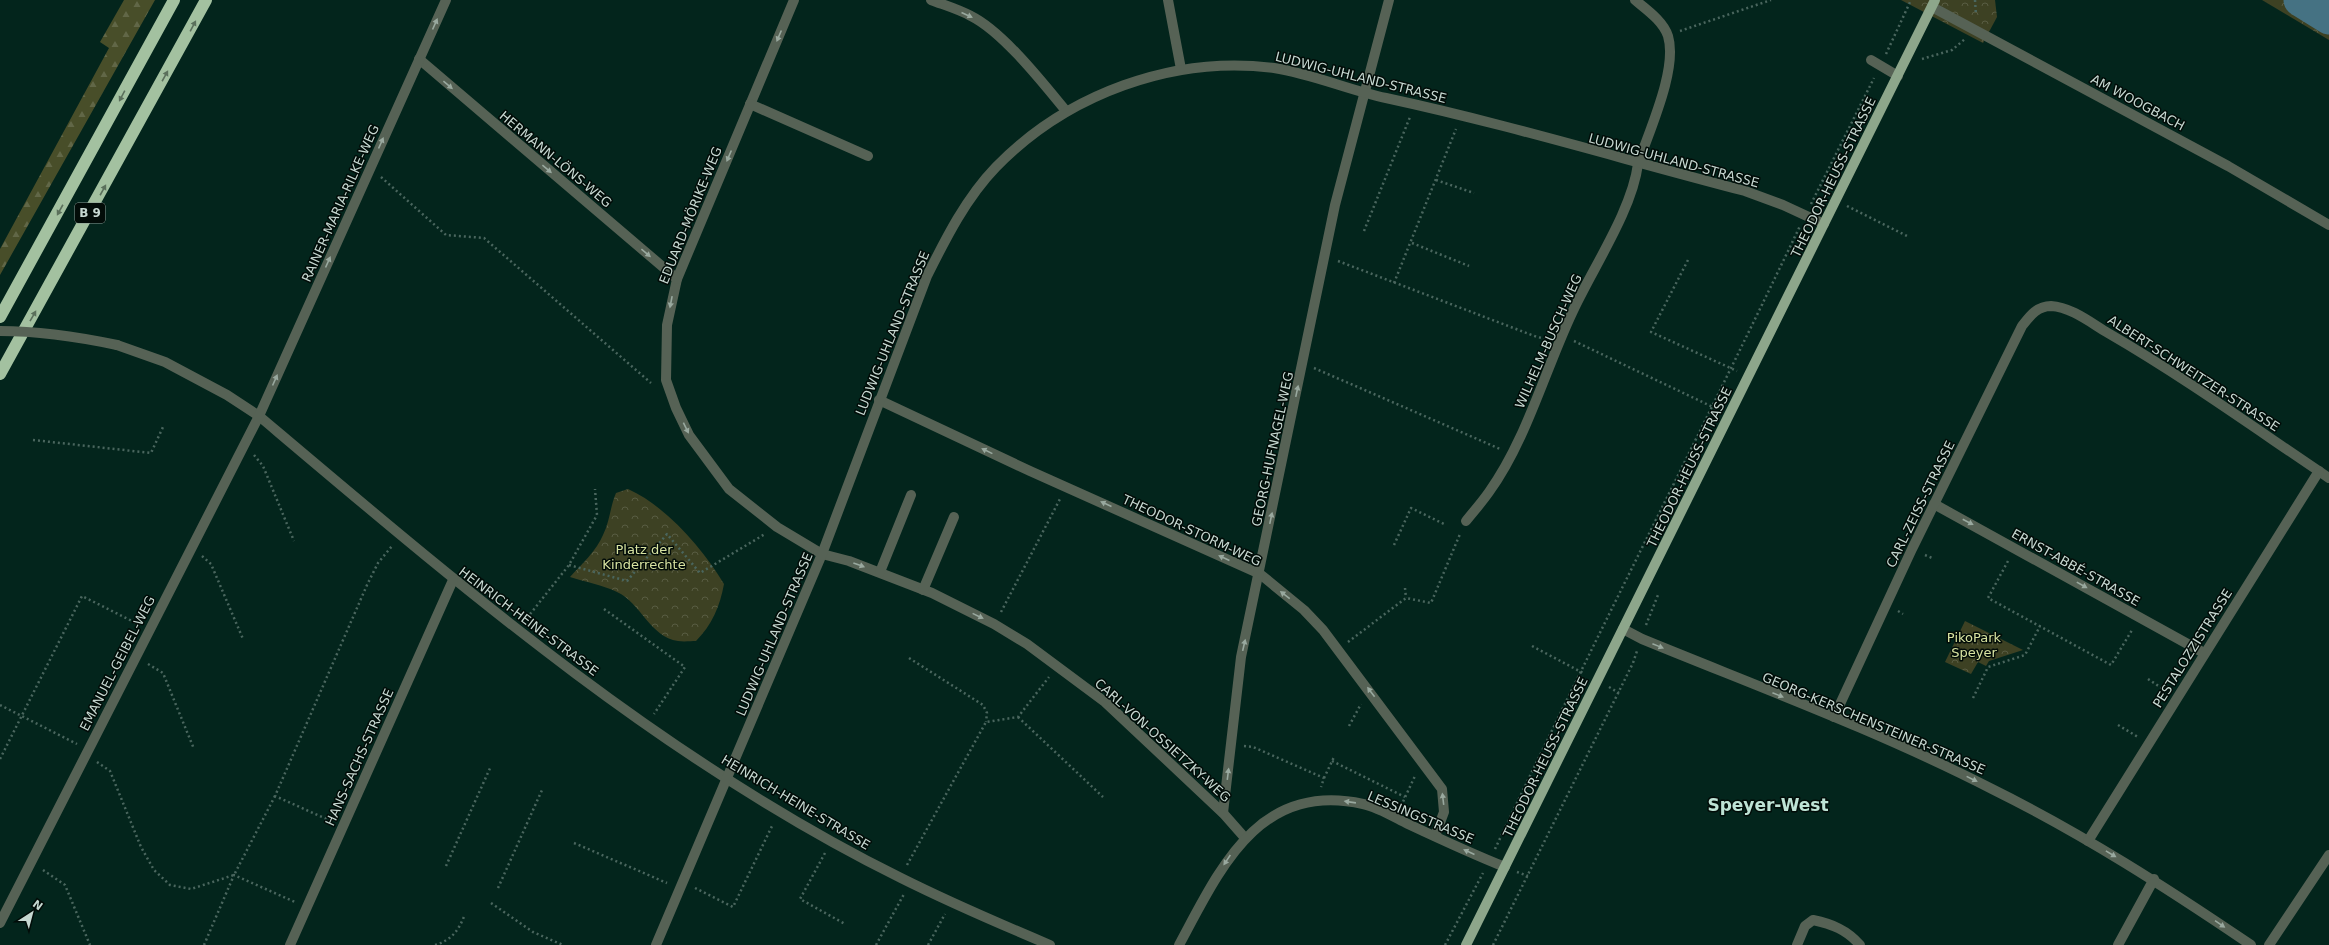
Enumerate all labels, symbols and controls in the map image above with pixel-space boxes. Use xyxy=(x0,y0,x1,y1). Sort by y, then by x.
one-way arrow xyxy=(961,12,973,18)
one-way arrow xyxy=(432,18,438,30)
one-way arrow xyxy=(189,20,196,31)
one-way arrow xyxy=(776,30,782,41)
street label: LUDWIG-UHLAND-STRASSE xyxy=(1274,49,1448,106)
one-way arrow xyxy=(162,70,169,82)
street label: AM WOOGBACH xyxy=(2088,71,2187,133)
one-way arrow xyxy=(443,80,454,89)
one-way arrow xyxy=(119,90,126,102)
street label: THEODOR-HEUSS-STRASSE xyxy=(1788,95,1879,261)
street label: HERMANN-LÖNS-WEG xyxy=(497,107,615,211)
street label: RAINER-MARIA-RILKE-WEG xyxy=(299,122,382,284)
street label: LUDWIG-UHLAND-STRASSE xyxy=(1587,130,1761,191)
one-way arrow xyxy=(378,137,384,149)
street label: EDUARD-MÖRIKE-WEG xyxy=(655,144,725,286)
one-way arrow xyxy=(725,150,731,162)
one-way arrow xyxy=(542,165,553,174)
one-way arrow xyxy=(99,184,106,196)
road number: B 9 xyxy=(75,203,105,223)
one-way arrow xyxy=(57,204,64,216)
one-way arrow xyxy=(641,249,652,258)
street label: LUDWIG-UHLAND-STRASSE xyxy=(853,249,932,418)
one-way arrow xyxy=(325,256,331,267)
street label: WILHELM-BUSCH-WEG xyxy=(1512,272,1585,411)
one-way arrow xyxy=(667,296,673,309)
one-way arrow xyxy=(30,310,37,322)
street label: ALBERT-SCHWEITZER-STRASSE xyxy=(2105,312,2282,435)
street label: GEORG-HUFNAGEL-WEG xyxy=(1249,370,1296,528)
one-way arrow xyxy=(272,375,278,386)
one-way arrow xyxy=(1294,385,1300,397)
street label: THEODOR-HEUSS-STRASSE xyxy=(1644,385,1735,551)
one-way arrow xyxy=(683,422,689,434)
street label: CARL-ZEISS-STRASSE xyxy=(1883,438,1958,570)
one-way arrow xyxy=(982,448,993,454)
street label: THEODOR-STORM-WEG xyxy=(1119,491,1264,569)
one-way arrow xyxy=(1100,501,1111,507)
one-way arrow xyxy=(1268,512,1274,524)
one-way arrow xyxy=(1962,519,1974,526)
street label: ERNST-ABBÉ-STRASSE xyxy=(2009,526,2143,609)
park label: Platz der Kinderrechte xyxy=(602,542,686,572)
street label: LUDWIG-UHLAND-STRASSE xyxy=(733,550,816,718)
one-way arrow xyxy=(1219,555,1230,561)
one-way arrow xyxy=(853,562,865,568)
street label: HEINRICH-HEINE-STRASSE xyxy=(456,564,601,679)
one-way arrow xyxy=(2076,582,2088,588)
street label: PESTALOZZISTRASSE xyxy=(2150,586,2235,710)
one-way arrow xyxy=(1280,591,1291,599)
street label: EMANUEL-GEIBEL-WEG xyxy=(77,593,158,733)
one-way arrow xyxy=(973,613,984,619)
park label: PikoPark Speyer xyxy=(1947,630,2002,660)
one-way arrow xyxy=(1241,639,1247,651)
one-way arrow xyxy=(1652,643,1664,649)
street label: GEORG-KERSCHENSTEINER-STRASSE xyxy=(1760,670,1988,777)
street label: THEODOR-HEUSS-STRASSE xyxy=(1500,675,1591,841)
street label: CARL-VON-OSSIETZKY-WEG xyxy=(1092,676,1233,805)
street label: HANS-SACHS-STRASSE xyxy=(322,686,397,828)
one-way arrow xyxy=(1367,687,1375,698)
one-way arrow xyxy=(1773,692,1785,698)
street label: HEINRICH-HEINE-STRASSE xyxy=(719,752,873,853)
one-way arrow xyxy=(1225,768,1231,780)
one-way arrow xyxy=(1966,776,1978,782)
street label: LESSINGSTRASSE xyxy=(1365,788,1476,847)
one-way arrow xyxy=(1440,793,1446,805)
district label: Speyer-West xyxy=(1707,795,1829,815)
one-way arrow xyxy=(1343,799,1356,805)
one-way arrow xyxy=(1463,848,1475,854)
one-way arrow xyxy=(2106,850,2116,858)
one-way arrow xyxy=(1223,855,1231,866)
north arrow xyxy=(12,893,52,933)
text: N xyxy=(30,897,45,913)
one-way arrow xyxy=(2215,920,2226,928)

